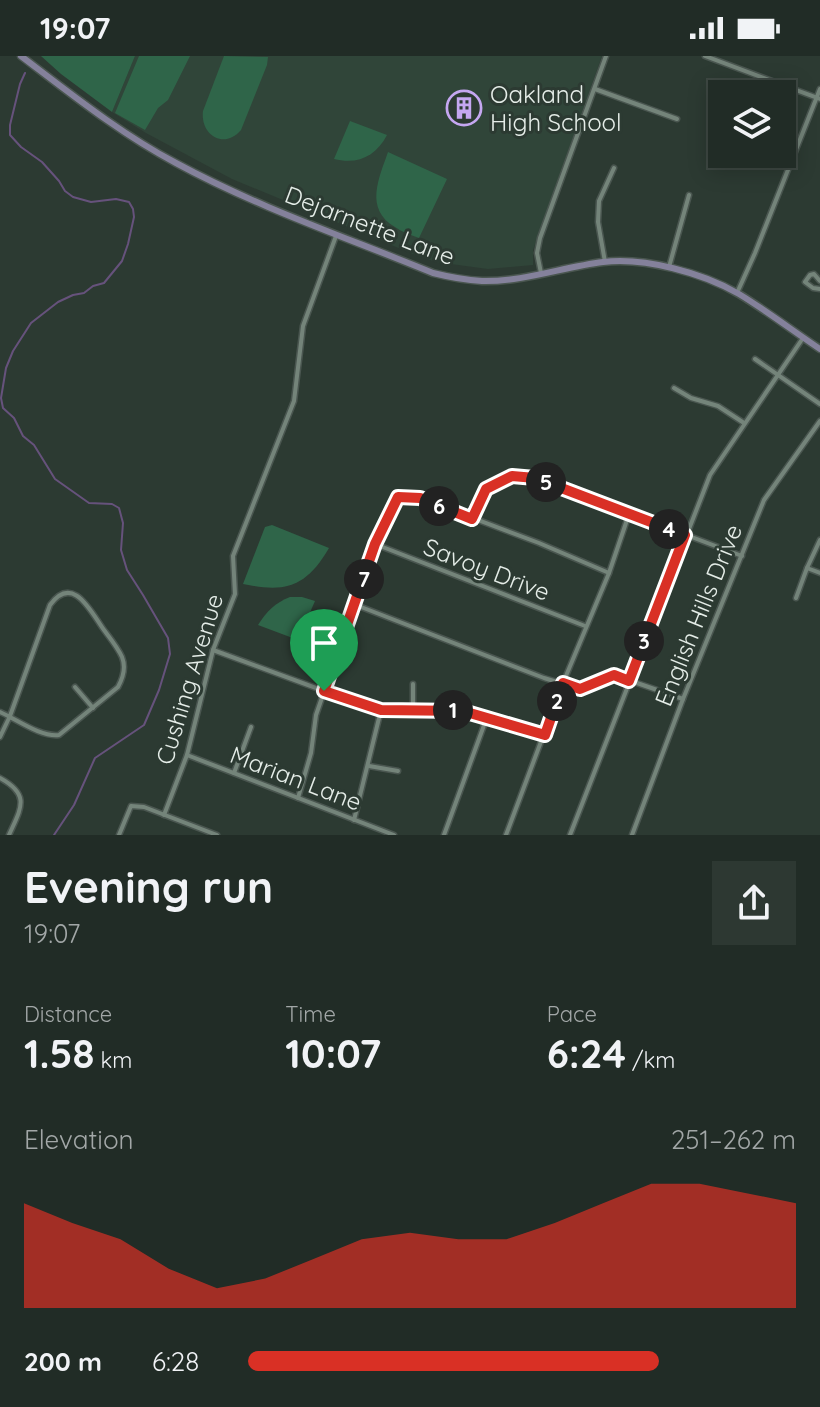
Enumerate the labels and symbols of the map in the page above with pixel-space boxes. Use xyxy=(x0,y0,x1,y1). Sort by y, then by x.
place label: Oakland High School xyxy=(490,79,622,137)
building icon: Oakland High School xyxy=(445,89,483,127)
street label: Dejarnette Lane xyxy=(281,179,459,271)
pin: 5 xyxy=(526,462,566,502)
pin: 6 xyxy=(419,486,459,526)
pin: 4 xyxy=(649,509,689,549)
street label: English Hills Drive xyxy=(648,520,748,710)
street label: Savoy Drive xyxy=(420,531,554,607)
pin: 7 xyxy=(344,559,384,599)
street label: Cushing Avenue xyxy=(149,590,229,768)
pin xyxy=(290,609,358,691)
pin: 3 xyxy=(624,621,664,661)
pin: 2 xyxy=(537,681,577,721)
pin: 1 xyxy=(433,690,473,730)
street label: Marian Lane xyxy=(226,739,366,817)

